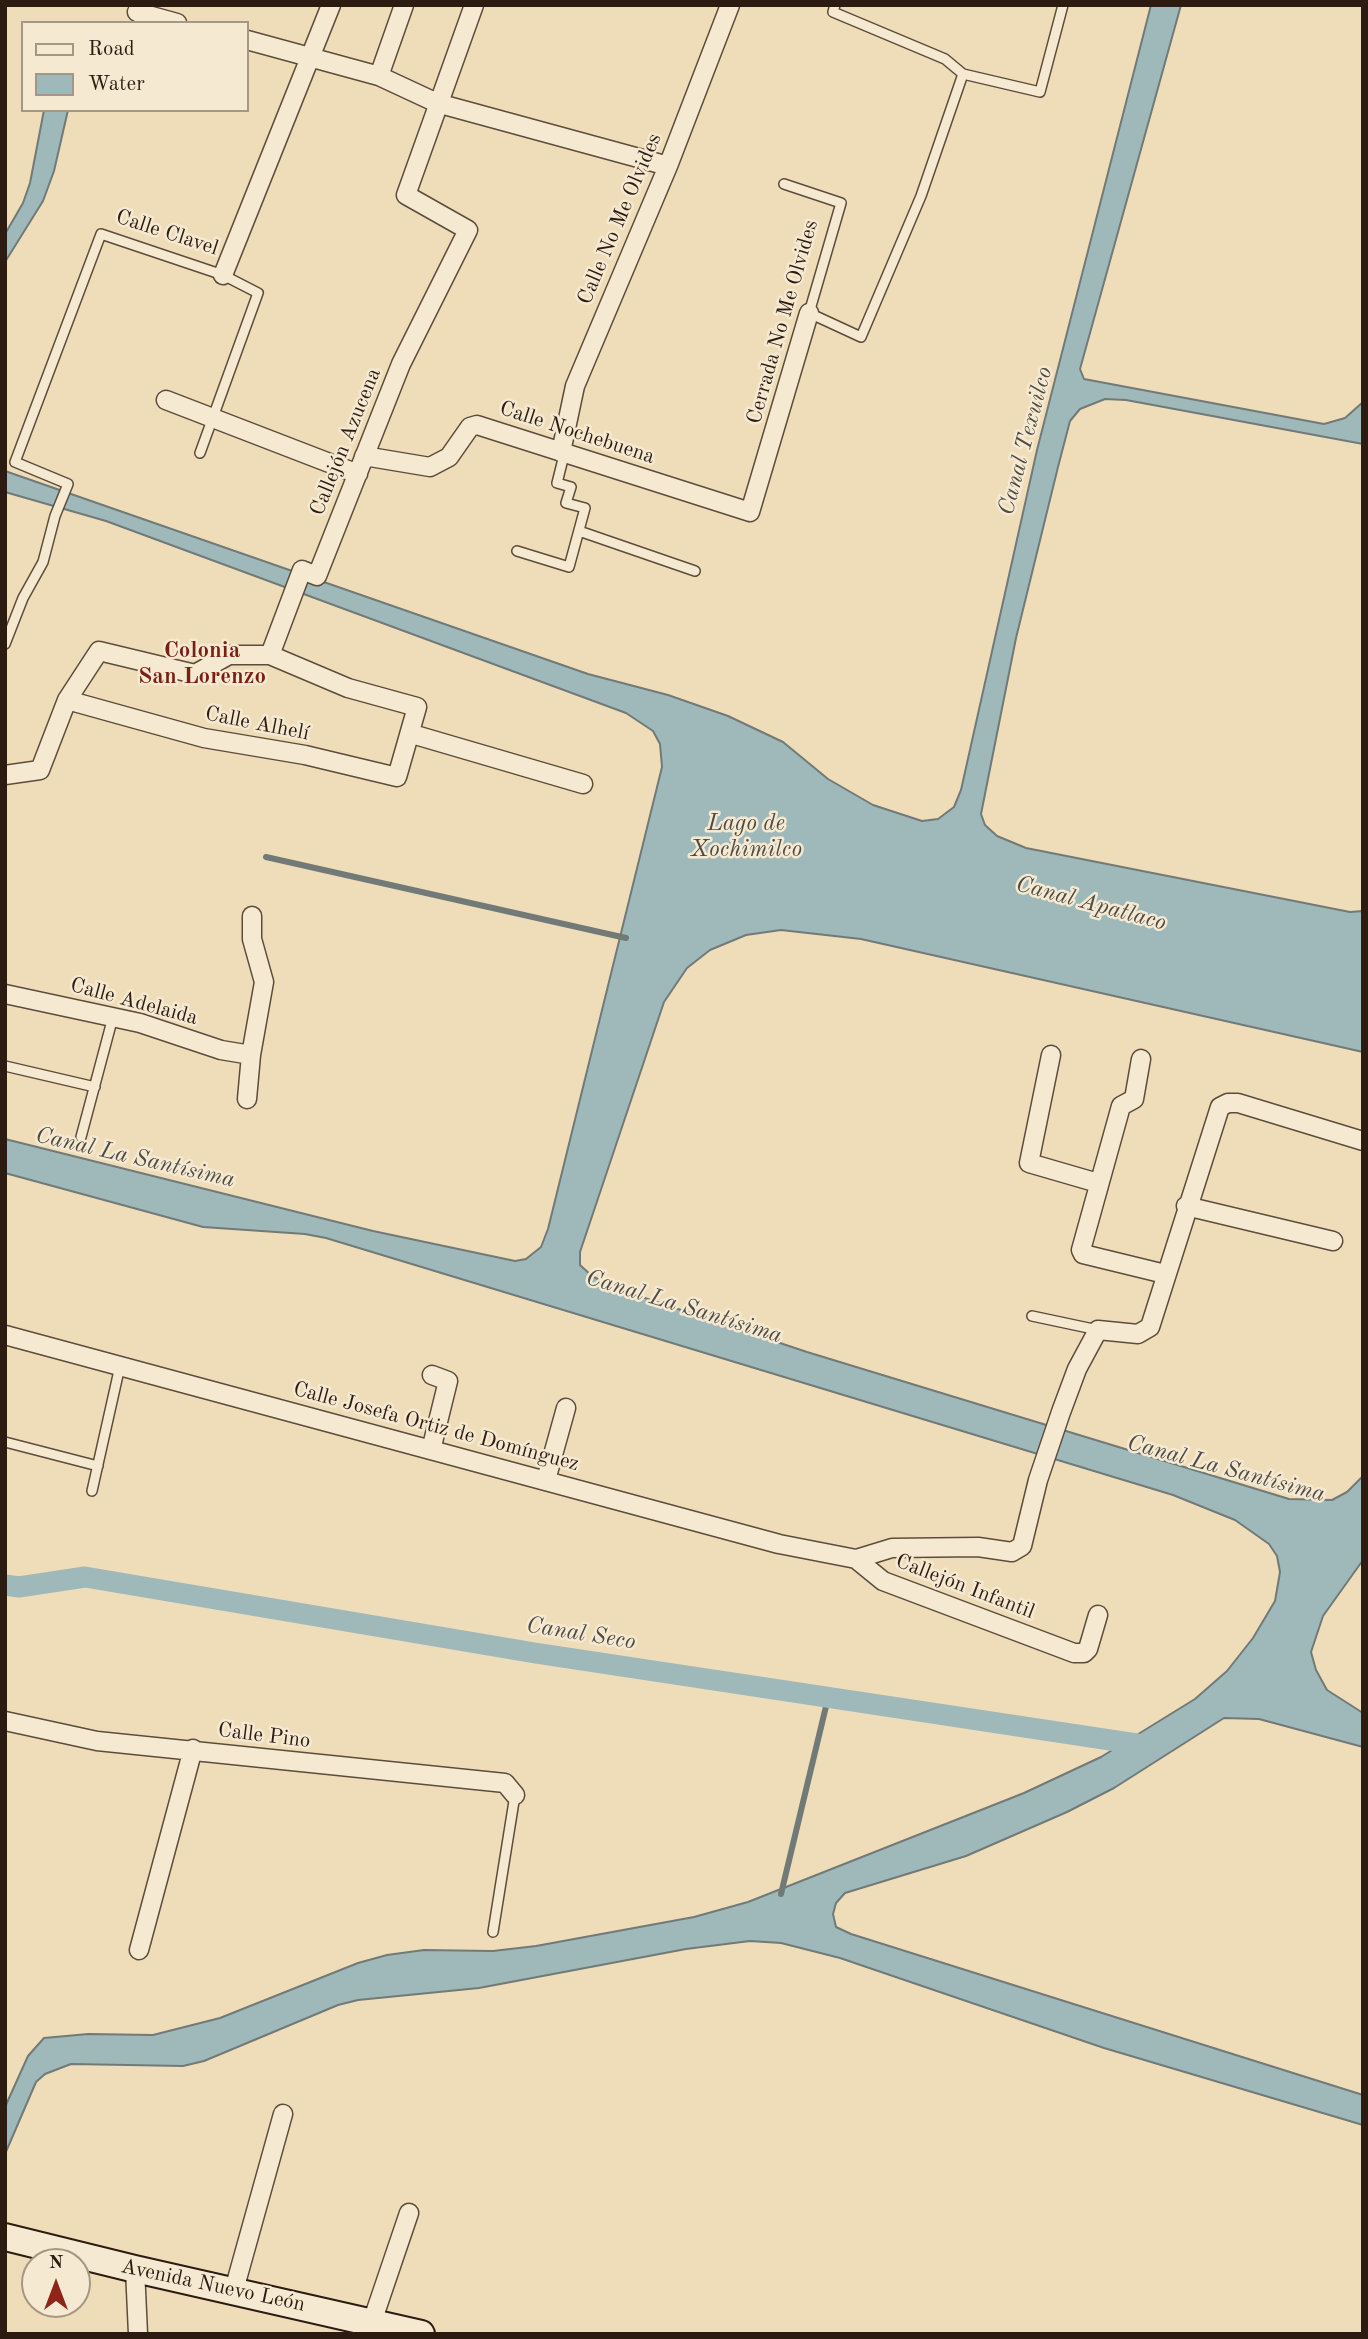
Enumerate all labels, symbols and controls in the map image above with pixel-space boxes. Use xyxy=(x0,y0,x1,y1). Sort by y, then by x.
legend xyxy=(21,21,248,112)
text: Road xyxy=(88,39,135,60)
text: Water xyxy=(88,74,145,95)
street label: Calle No Me Olvides xyxy=(572,129,668,309)
street label: Calle Clavel xyxy=(113,205,221,261)
street label: Cerrada No Me Olvides xyxy=(742,217,824,427)
water label: Canal Texuilco xyxy=(993,364,1059,518)
street label: Callejón Azucena xyxy=(305,365,387,519)
street label: Calle Nochebuena xyxy=(496,396,658,470)
district label: Colonia San Lorenzo xyxy=(138,637,266,691)
street label: Calle Alhelí xyxy=(203,702,311,746)
water label: Lago de Xochimilco xyxy=(690,810,802,864)
water label: Canal Apatlaco xyxy=(1013,871,1169,937)
street label: Calle Adelaida xyxy=(67,973,201,1031)
water label: Canal La Santísima xyxy=(33,1122,237,1194)
water label: Canal La Santísima xyxy=(583,1264,785,1350)
street label: Calle Josefa Ortiz de Domínguez xyxy=(290,1377,582,1477)
water label: Canal La Santísima xyxy=(1124,1429,1328,1509)
street label: Callejón Infantil xyxy=(892,1549,1038,1625)
water label: Canal Seco xyxy=(524,1612,638,1656)
street label: Calle Pino xyxy=(216,1718,312,1754)
north arrow xyxy=(21,2248,91,2318)
text: N xyxy=(49,2254,63,2273)
street label: Avenida Nuevo León xyxy=(119,2254,307,2318)

